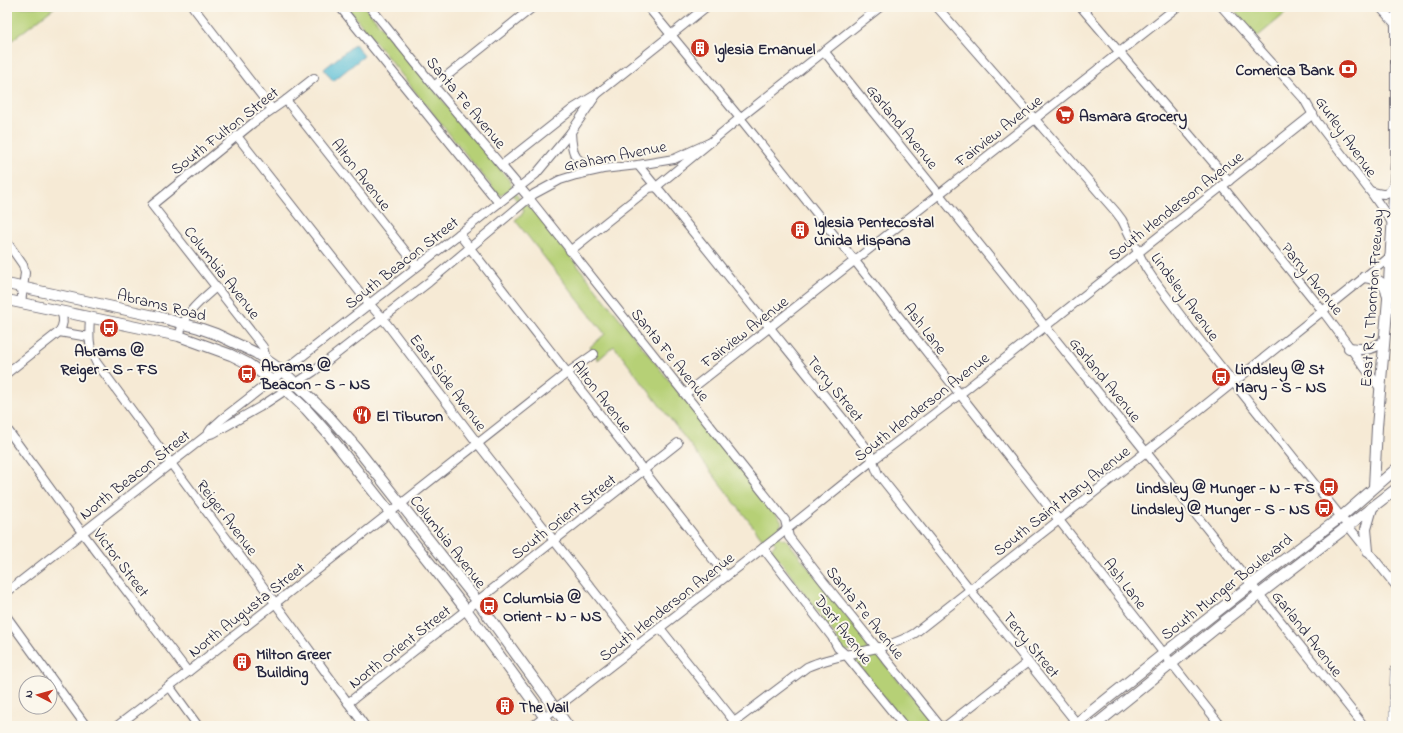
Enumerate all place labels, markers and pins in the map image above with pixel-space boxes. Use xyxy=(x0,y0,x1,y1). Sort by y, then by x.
building icon: Iglesia Emanuel xyxy=(689,37,711,59)
place label: Iglesia Emanuel xyxy=(714,38,816,63)
bank icon: Comerica Bank xyxy=(1337,58,1359,80)
place label: Comerica Bank xyxy=(1235,59,1335,83)
supermarket icon: Asmara Grocery xyxy=(1054,104,1076,126)
place label: Asmara Grocery xyxy=(1079,105,1187,130)
place label: Iglesia Pentecostal Unida Hispana xyxy=(814,211,934,253)
building icon: Iglesia Pentecostal Unida Hispana xyxy=(789,219,811,241)
bus stop icon: Abrams @ Reiger - S - FS xyxy=(98,317,120,339)
place label: Abrams @ Reiger - S - FS xyxy=(59,340,158,383)
place label: Abrams @ Beacon - S - NS xyxy=(260,355,370,397)
place label: Lindsley @ St Mary - S - NS xyxy=(1235,358,1327,401)
bus stop icon: Abrams @ Beacon - S - NS xyxy=(236,363,258,385)
bus stop icon: Lindsley @ St Mary - S - NS xyxy=(1210,366,1232,388)
restaurant icon: El Tiburon xyxy=(351,404,373,426)
place label: El Tiburon xyxy=(376,405,443,429)
bus stop icon: Lindsley @ Munger - N - FS xyxy=(1318,476,1340,498)
place label: Lindsley @ Munger - N - FS xyxy=(1136,477,1315,502)
bus stop icon: Lindsley @ Munger - S - NS xyxy=(1313,497,1335,519)
place label: Lindsley @ Munger - S - NS xyxy=(1131,498,1310,523)
place label: Columbia @ Orient - N - NS xyxy=(503,587,602,629)
bus stop icon: Columbia @ Orient - N - NS xyxy=(478,595,500,617)
place label: Milton Greer Building xyxy=(255,643,332,686)
building icon: Milton Greer Building xyxy=(231,651,253,673)
building icon: The Vail xyxy=(494,695,516,717)
place label: The Vail xyxy=(519,696,569,720)

